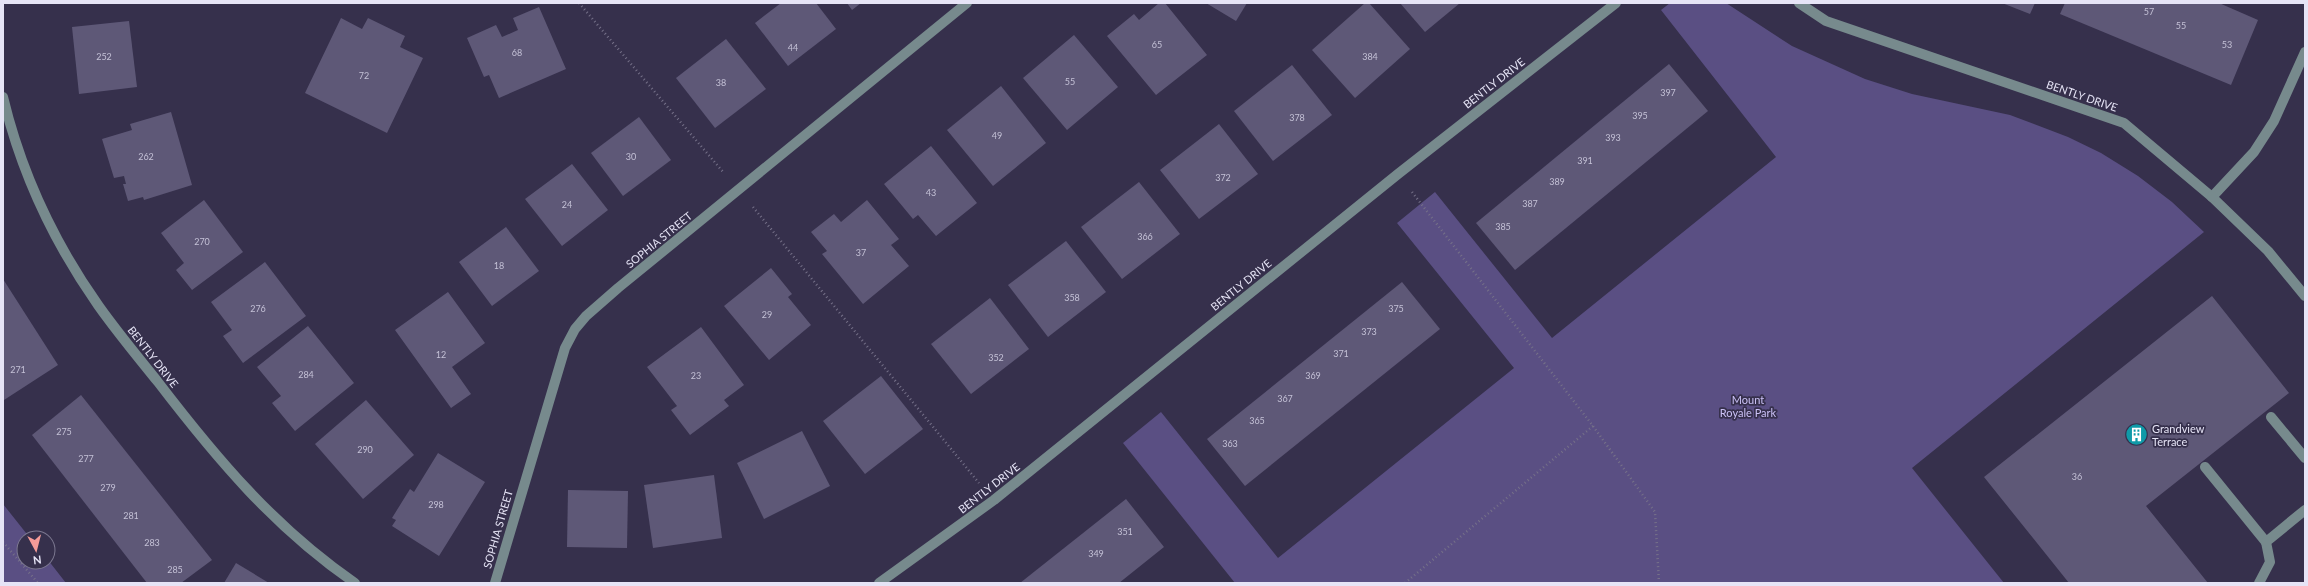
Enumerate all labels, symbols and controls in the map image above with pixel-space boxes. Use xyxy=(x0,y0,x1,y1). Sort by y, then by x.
house number: 57 xyxy=(2144,6,2154,17)
house number: 55 xyxy=(2176,20,2186,31)
house number: 65 xyxy=(1152,39,1162,50)
house number: 53 xyxy=(2222,39,2232,50)
house number: 44 xyxy=(788,42,798,53)
house number: 68 xyxy=(512,47,522,58)
house number: 252 xyxy=(96,51,112,62)
house number: 384 xyxy=(1362,51,1378,62)
street label: BENTLY DRIVE xyxy=(1460,55,1527,111)
house number: 72 xyxy=(359,70,369,81)
house number: 55 xyxy=(1065,76,1075,87)
house number: 38 xyxy=(716,77,726,88)
street label: BENTLY DRIVE xyxy=(2045,77,2119,114)
house number: 397 xyxy=(1660,87,1676,98)
house number: 395 xyxy=(1632,110,1648,121)
house number: 378 xyxy=(1289,112,1305,123)
house number: 49 xyxy=(992,130,1002,141)
house number: 393 xyxy=(1605,132,1621,143)
house number: 262 xyxy=(138,151,154,162)
house number: 30 xyxy=(626,151,636,162)
house number: 391 xyxy=(1577,155,1593,166)
house number: 372 xyxy=(1215,172,1231,183)
house number: 389 xyxy=(1549,176,1565,187)
house number: 43 xyxy=(926,187,936,198)
house number: 387 xyxy=(1522,198,1538,209)
house number: 24 xyxy=(562,199,572,210)
street label: SOPHIA STREET xyxy=(623,209,695,270)
house number: 385 xyxy=(1495,221,1511,232)
house number: 366 xyxy=(1137,231,1153,242)
house number: 270 xyxy=(194,236,210,247)
house number: 37 xyxy=(856,247,866,258)
street label: BENTLY DRIVE xyxy=(1208,256,1274,313)
house number: 18 xyxy=(494,260,504,271)
house number: 358 xyxy=(1064,292,1080,303)
house number: 276 xyxy=(250,303,266,314)
house number: 375 xyxy=(1388,303,1404,314)
house number: 29 xyxy=(762,309,772,320)
street label: BENTLY DRIVE xyxy=(125,323,181,390)
house number: 373 xyxy=(1361,326,1377,337)
house number: 371 xyxy=(1333,348,1349,359)
house number: 12 xyxy=(436,349,446,360)
house number: 352 xyxy=(988,352,1004,363)
house number: 271 xyxy=(10,364,26,375)
house number: 284 xyxy=(298,369,314,380)
house number: 23 xyxy=(691,370,701,381)
house number: 369 xyxy=(1305,370,1321,381)
house number: 367 xyxy=(1277,393,1293,404)
park label: Mount Royale Park xyxy=(1720,393,1777,419)
house number: 365 xyxy=(1249,415,1265,426)
building icon: Grandview Terrace xyxy=(2123,422,2149,448)
place label: Grandview Terrace xyxy=(2152,422,2205,448)
house number: 275 xyxy=(56,426,72,437)
house number: 363 xyxy=(1222,438,1238,449)
house number: 290 xyxy=(357,444,373,455)
house number: 277 xyxy=(78,453,94,464)
street label: BENTLY DRIVE xyxy=(955,460,1022,516)
house number: 36 xyxy=(2072,471,2082,482)
house number: 279 xyxy=(100,482,116,493)
street label: SOPHIA STREET xyxy=(480,488,515,570)
house number: 298 xyxy=(428,499,444,510)
house number: 281 xyxy=(123,510,139,521)
house number: 351 xyxy=(1117,526,1133,537)
north arrow xyxy=(16,530,56,570)
house number: 283 xyxy=(144,537,160,548)
house number: 349 xyxy=(1088,548,1104,559)
text: N xyxy=(32,553,42,567)
house number: 285 xyxy=(167,564,183,575)

